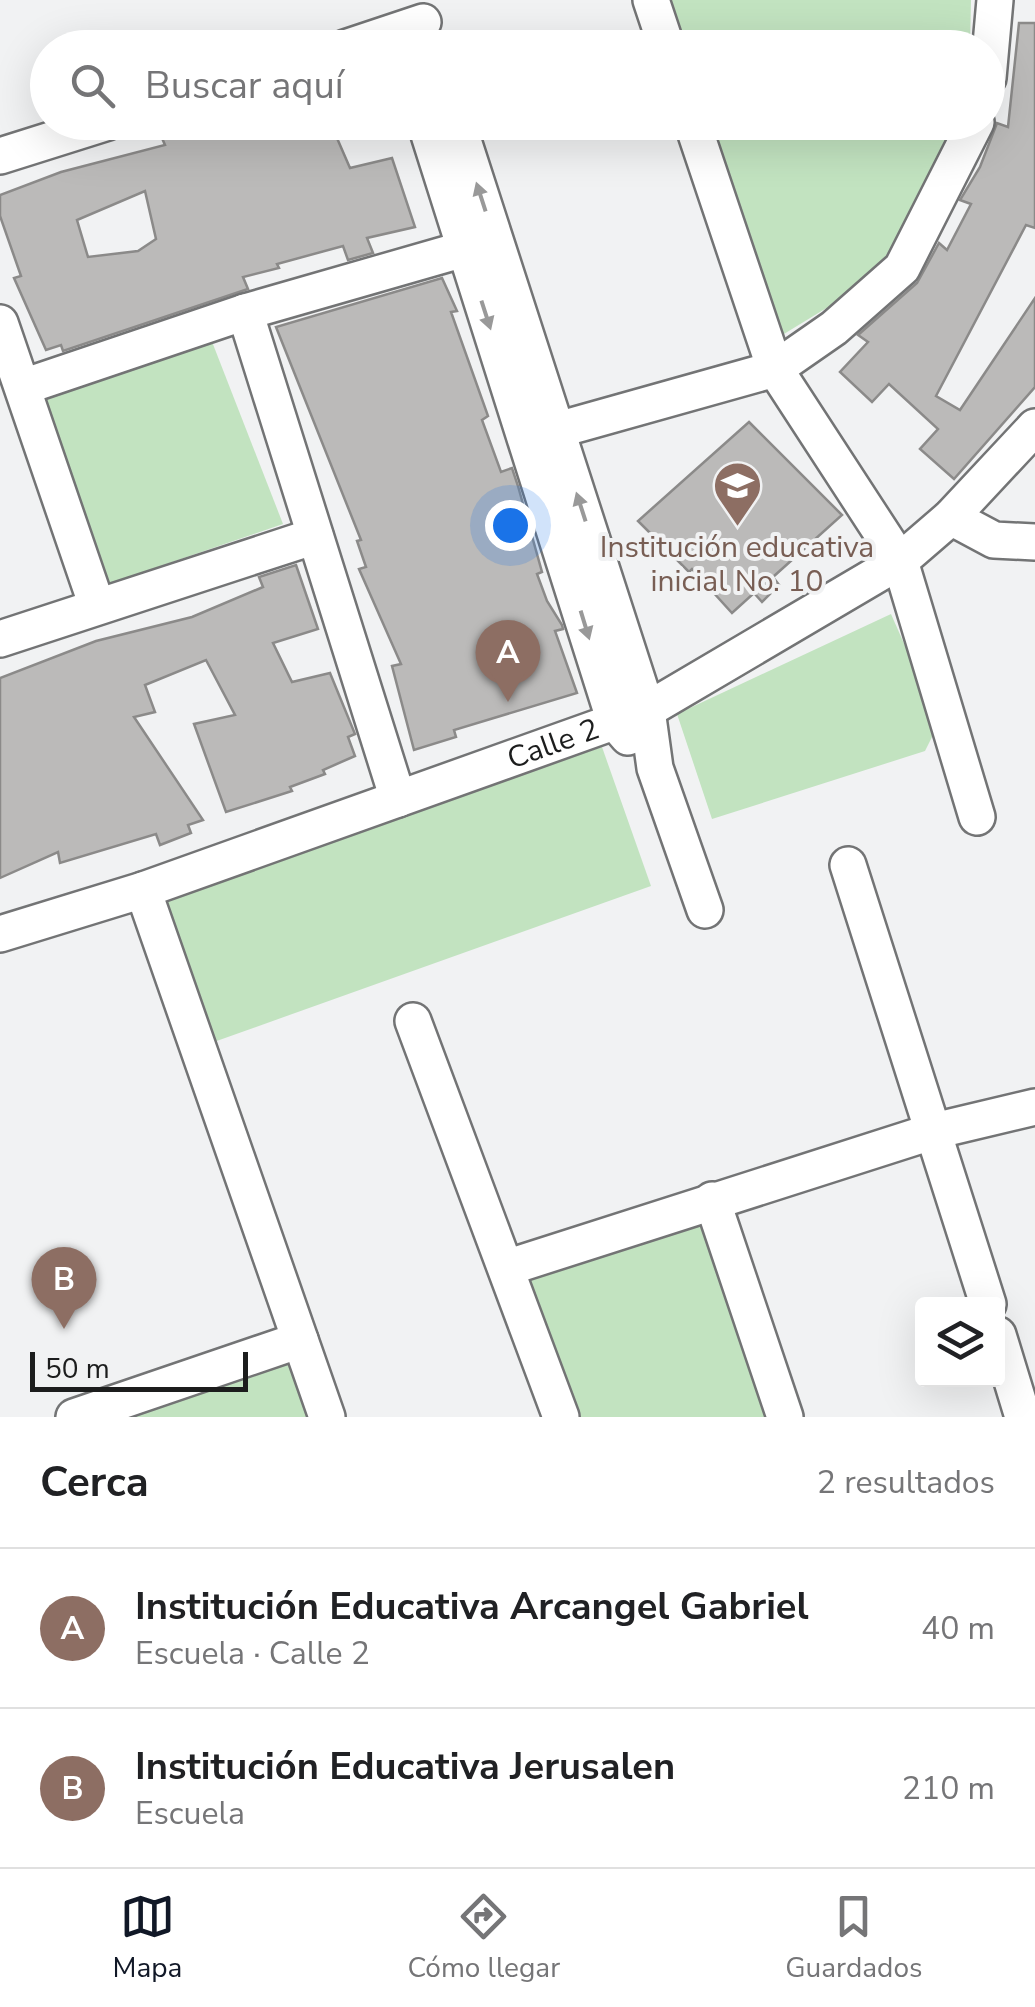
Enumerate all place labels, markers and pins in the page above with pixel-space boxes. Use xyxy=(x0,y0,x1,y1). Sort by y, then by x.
school or university icon: Institución educativa inicial No. 10 xyxy=(711,460,763,528)
place label: Institución educativa inicial No. 10 xyxy=(600,527,874,602)
pin: A xyxy=(476,620,540,702)
pin: B xyxy=(32,1246,96,1329)

